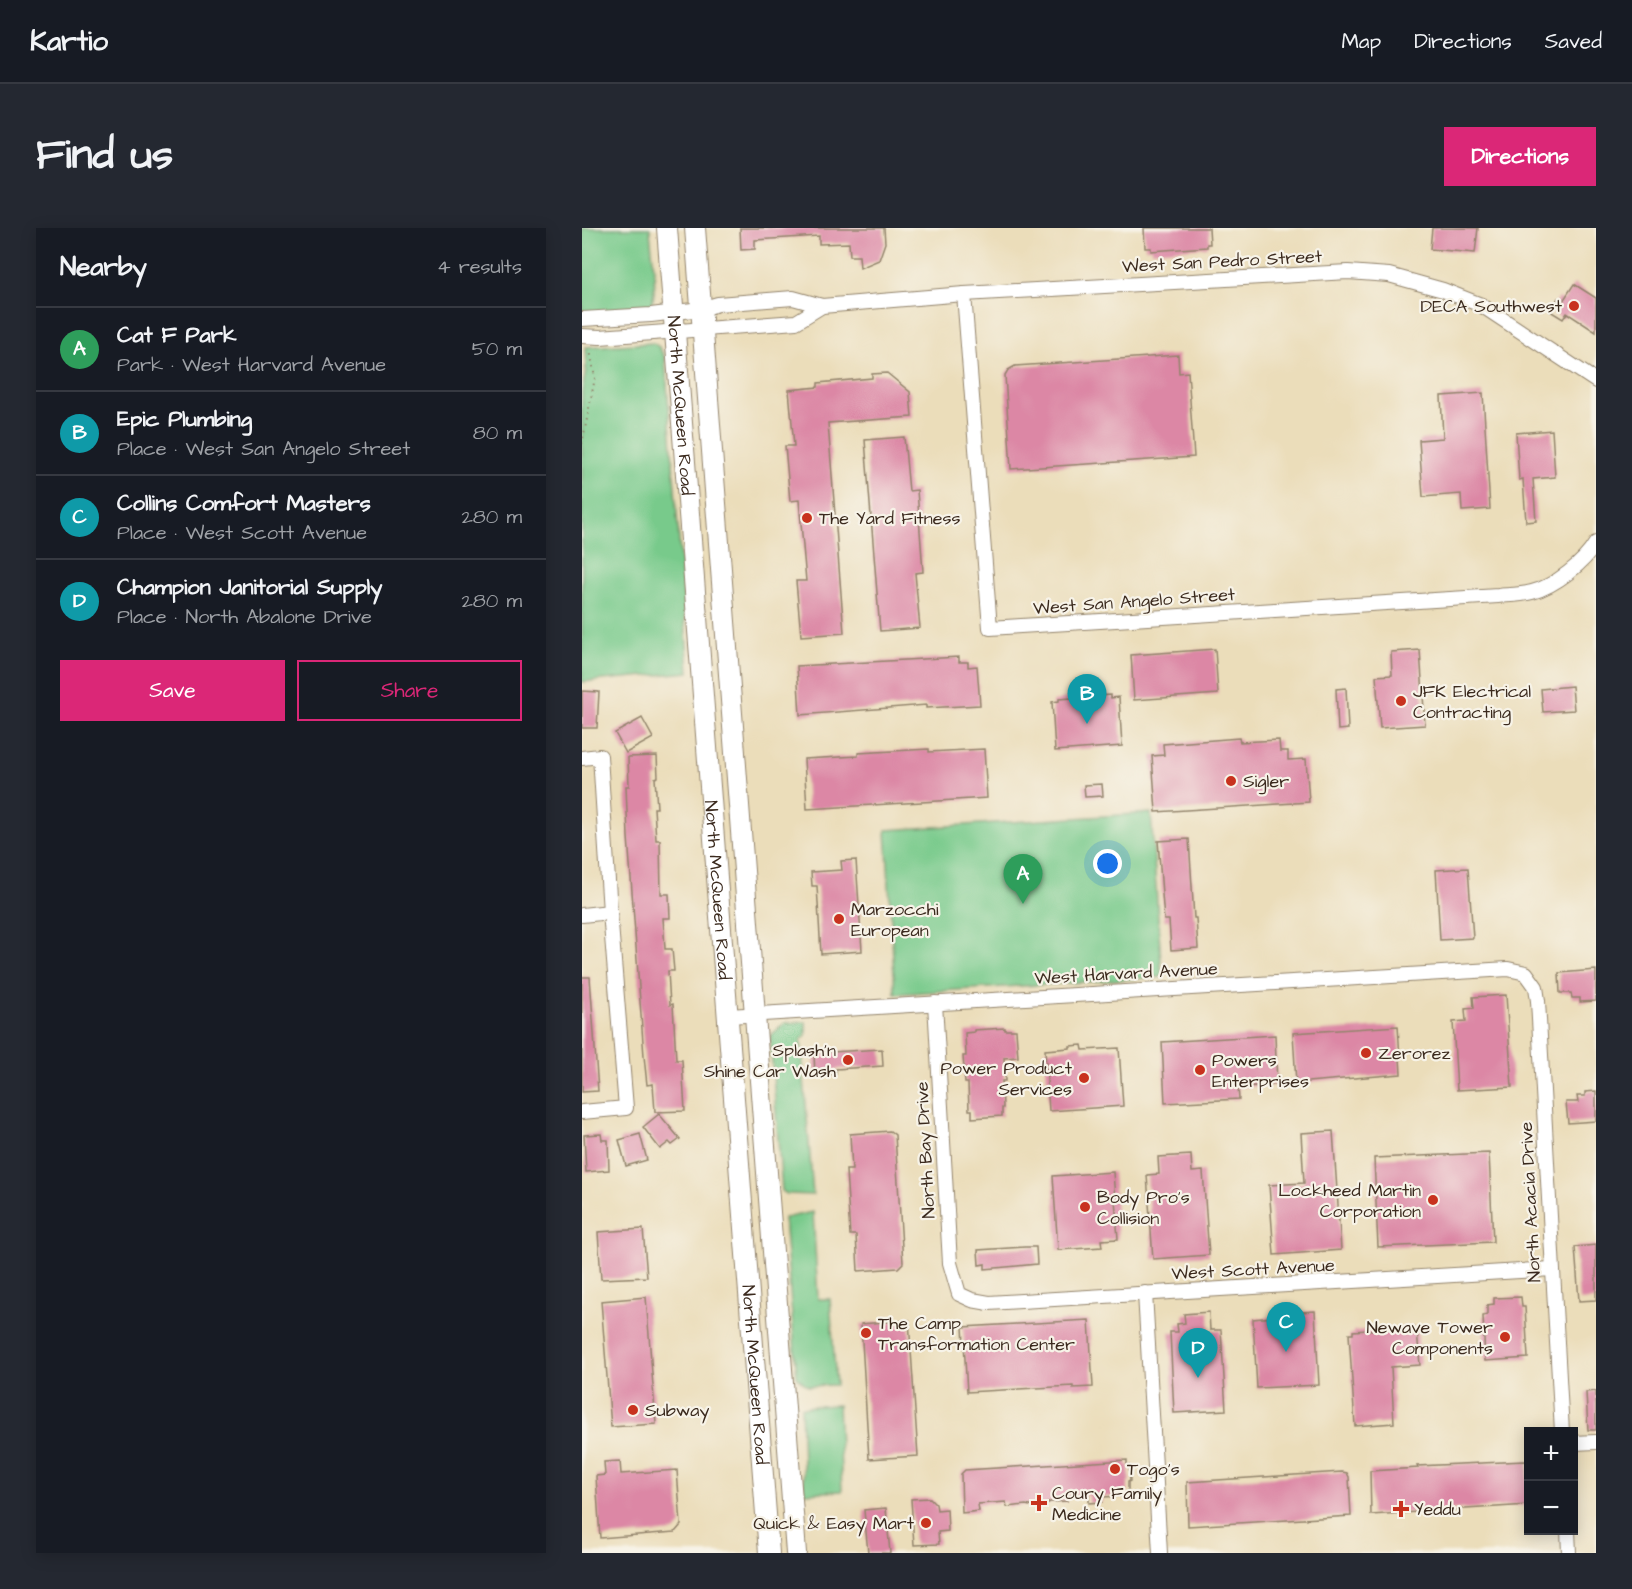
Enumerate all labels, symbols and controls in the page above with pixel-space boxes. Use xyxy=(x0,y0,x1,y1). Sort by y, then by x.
text: Kartio xyxy=(30,22,108,61)
text: Map xyxy=(1341,27,1381,56)
text: Directions xyxy=(1414,27,1512,56)
text: Saved xyxy=(1545,27,1602,56)
text: Find us xyxy=(36,127,173,185)
button: Directions xyxy=(1444,127,1596,186)
street label: West San Pedro Street xyxy=(1121,244,1323,279)
text: Nearby xyxy=(60,249,147,285)
text: 4 results xyxy=(437,253,522,281)
place label: DECA Southwest xyxy=(1421,294,1563,319)
marker: DECA Southwest xyxy=(1567,299,1581,313)
street label: North McQueen Road xyxy=(661,315,700,496)
text: Cat F Park xyxy=(117,320,236,351)
text: A xyxy=(73,335,86,363)
text: 50 m xyxy=(472,335,522,363)
text: Park · West Harvard Avenue xyxy=(117,351,386,379)
text: Epic Plumbing xyxy=(117,404,252,435)
text: B xyxy=(72,419,87,447)
text: 80 m xyxy=(473,419,522,447)
text: Place · West San Angelo Street xyxy=(117,435,410,463)
text: Collins Comfort Masters xyxy=(117,488,371,519)
text: C xyxy=(72,503,87,531)
text: 280 m xyxy=(461,503,522,531)
place label: The Yard Fitness xyxy=(819,506,961,531)
marker: The Yard Fitness xyxy=(800,511,814,525)
text: Place · West Scott Avenue xyxy=(117,519,367,547)
text: Champion Janitorial Supply xyxy=(117,572,382,603)
street label: West San Angelo Street xyxy=(1032,582,1237,622)
text: D xyxy=(73,587,86,615)
text: 280 m xyxy=(461,587,522,615)
text: Place · North Abalone Drive xyxy=(117,603,372,631)
button: Save xyxy=(60,660,285,721)
button: Share xyxy=(297,660,522,721)
pin: B xyxy=(1068,674,1106,724)
place label: JFK Electrical Contracting xyxy=(1413,679,1531,726)
marker: JFK Electrical Contracting xyxy=(1394,694,1408,708)
place label: Sigler xyxy=(1243,769,1289,795)
marker: Sigler xyxy=(1224,774,1238,788)
street label: North McQueen Road xyxy=(698,799,737,981)
your location xyxy=(1093,849,1122,878)
pin: A xyxy=(1004,854,1042,904)
place label: Marzocchi European xyxy=(851,897,939,943)
marker: Marzocchi European xyxy=(832,912,846,926)
street label: West Harvard Avenue xyxy=(1034,956,1219,991)
place label: Splash'n Shine Car Wash xyxy=(704,1038,836,1084)
place label: Zerorez xyxy=(1378,1041,1451,1066)
marker: Zerorez xyxy=(1359,1046,1373,1060)
place label: Powers Enterprises xyxy=(1212,1048,1309,1094)
marker: Splash'n Shine Car Wash xyxy=(841,1053,855,1067)
place label: Power Product Services xyxy=(940,1056,1073,1102)
marker: Powers Enterprises xyxy=(1193,1063,1207,1077)
marker: Power Product Services xyxy=(1077,1071,1091,1085)
street label: North Bay Drive xyxy=(909,1081,943,1219)
street label: North Acacia Drive xyxy=(1514,1121,1547,1283)
place label: Lockheed Martin Corporation xyxy=(1278,1178,1421,1224)
place label: Body Pro's Collision xyxy=(1097,1185,1190,1231)
marker: Lockheed Martin Corporation xyxy=(1426,1193,1440,1207)
marker: Body Pro's Collision xyxy=(1078,1200,1092,1214)
street label: West Scott Avenue xyxy=(1171,1253,1336,1286)
street label: North McQueen Road xyxy=(735,1284,774,1465)
pin: C xyxy=(1266,1302,1306,1352)
place label: The Camp Transformation Center xyxy=(878,1311,1075,1357)
place label: Newave Tower Components xyxy=(1366,1315,1493,1361)
marker: The Camp Transformation Center xyxy=(859,1326,873,1340)
pin: D xyxy=(1178,1328,1218,1378)
marker: Newave Tower Components xyxy=(1498,1330,1512,1344)
place label: Subway xyxy=(645,1398,710,1424)
marker: Subway xyxy=(626,1403,640,1417)
map controls xyxy=(1524,1427,1578,1535)
button: + xyxy=(1524,1427,1578,1481)
place label: Togo's xyxy=(1127,1457,1180,1483)
marker: Togo's xyxy=(1108,1462,1122,1476)
place label: Coury Family Medicine xyxy=(1052,1481,1162,1527)
button: − xyxy=(1524,1481,1578,1535)
marker: Coury Family Medicine xyxy=(1030,1494,1048,1512)
place label: Yeddu xyxy=(1414,1497,1461,1522)
marker: Yeddu xyxy=(1392,1500,1410,1518)
place label: Quick & Easy Mart xyxy=(753,1511,915,1537)
marker: Quick & Easy Mart xyxy=(919,1516,933,1530)

